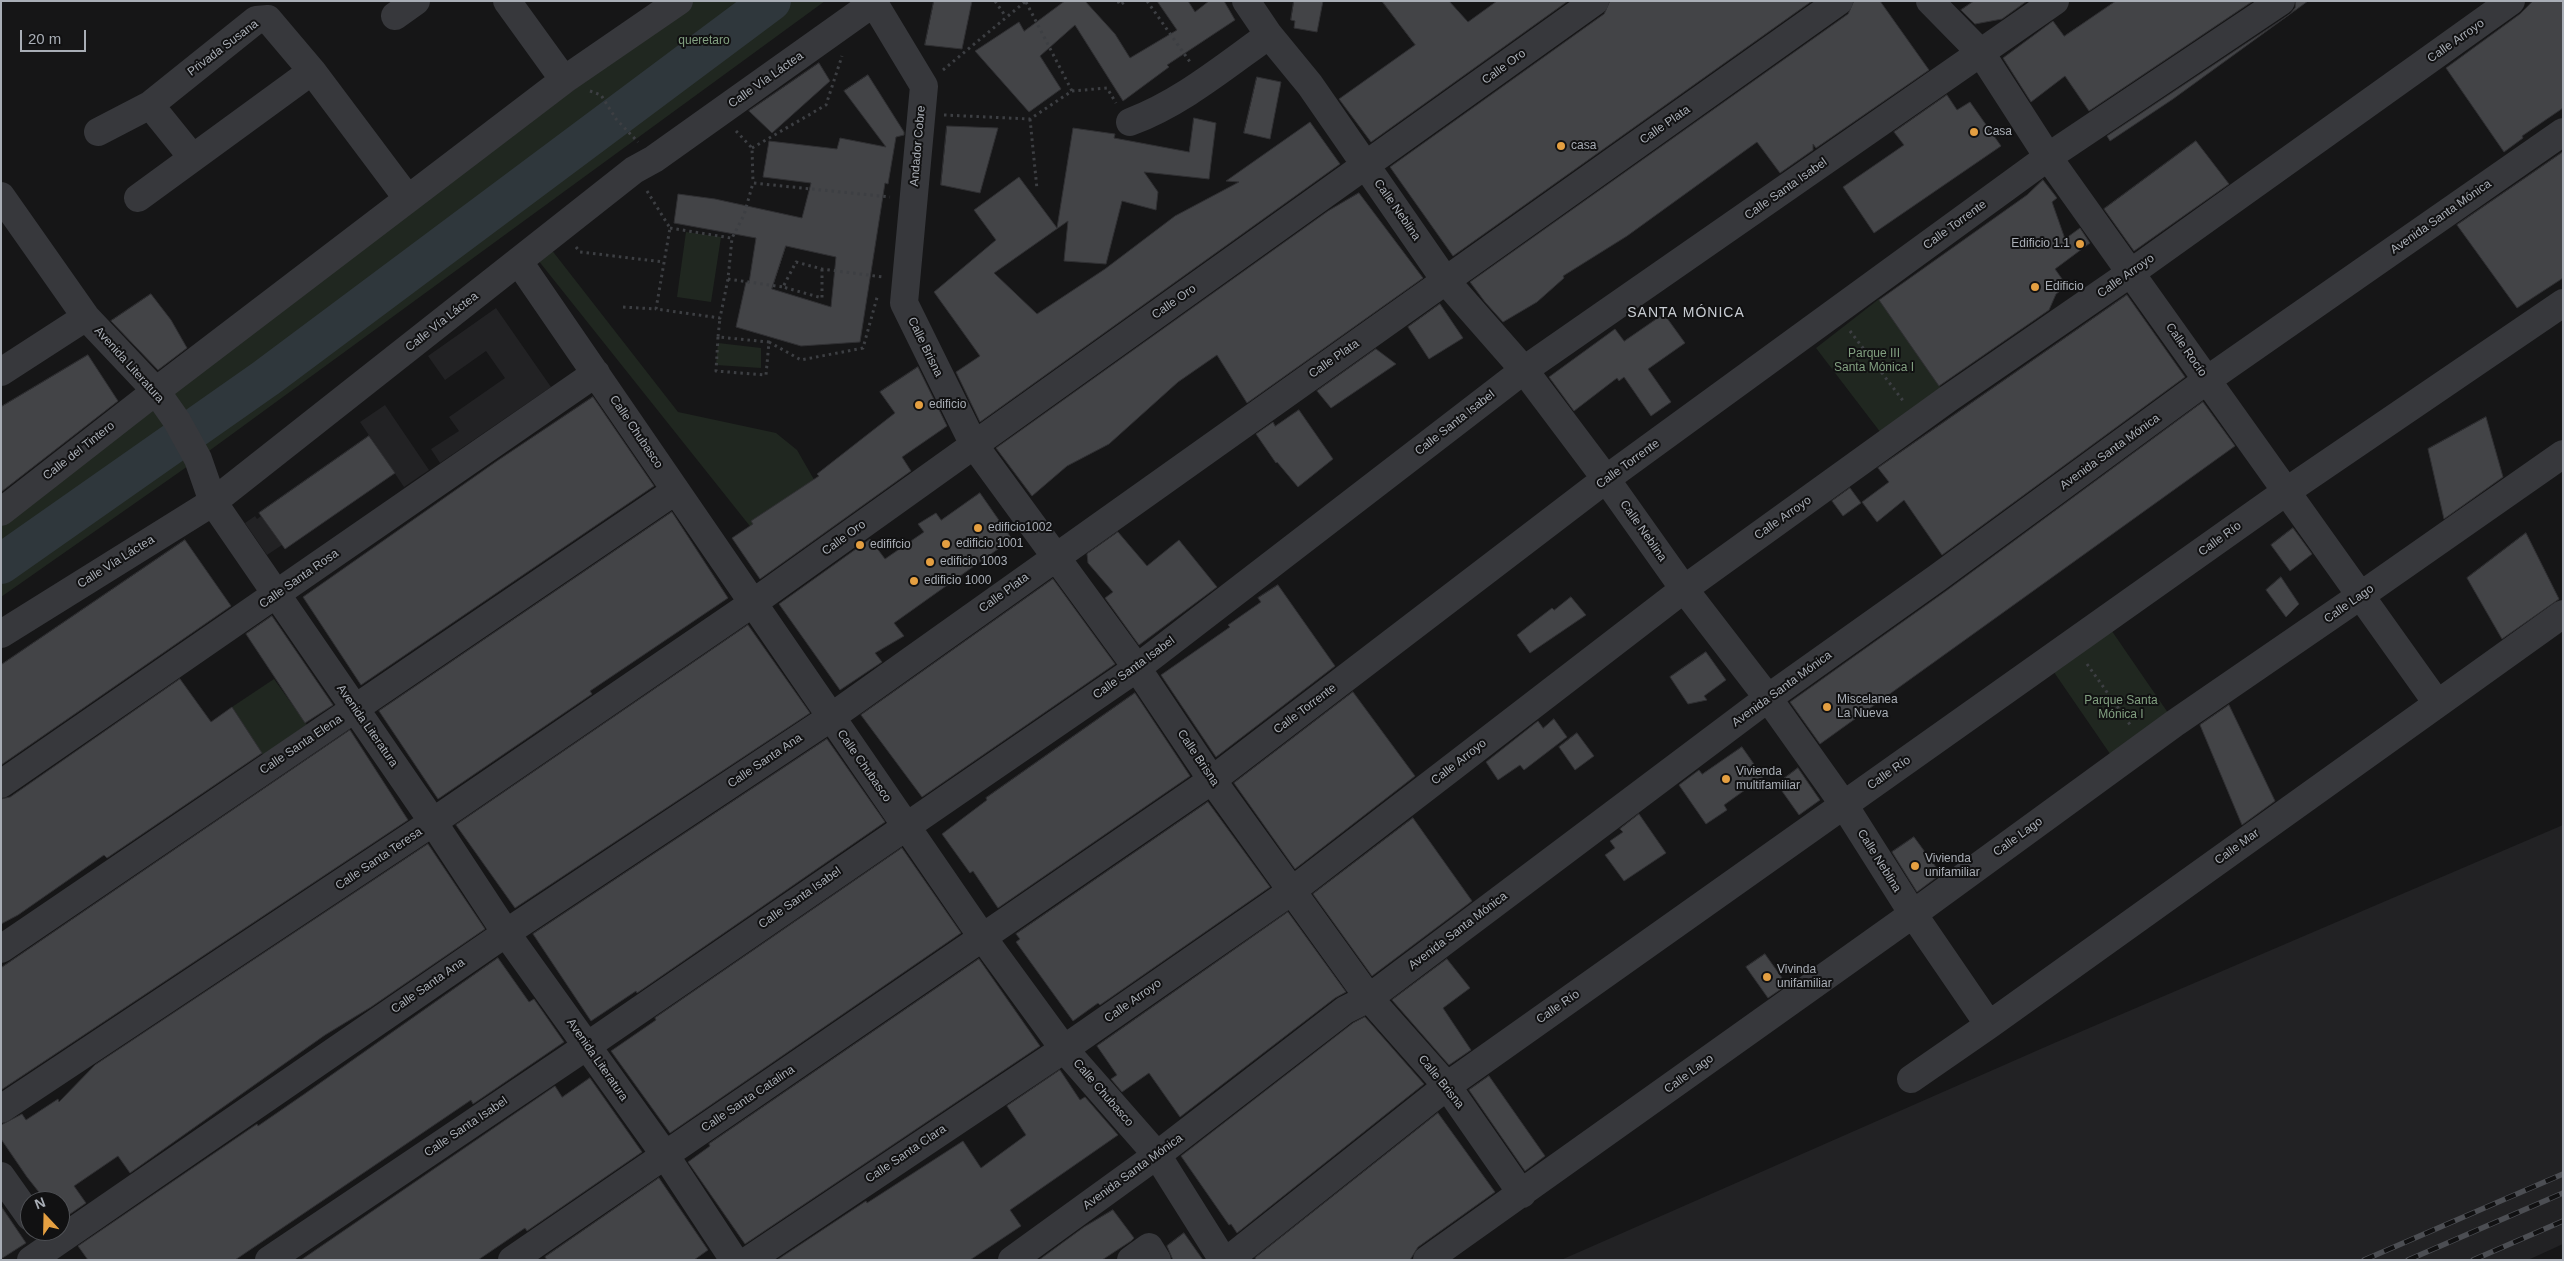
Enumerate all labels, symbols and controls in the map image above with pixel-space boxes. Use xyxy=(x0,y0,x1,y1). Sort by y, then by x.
street label: Calle Arroyo xyxy=(2425,16,2487,66)
street label: Privada Susana xyxy=(185,17,261,79)
scale bar xyxy=(22,20,89,52)
text: 20 m xyxy=(28,30,61,47)
park label: queretaro xyxy=(678,34,730,48)
street label: Calle Oro xyxy=(1479,46,1529,88)
street label: Calle Vía Láctea xyxy=(726,49,806,111)
street label: Calle Plata xyxy=(1637,102,1693,148)
street label: Andador Cobre xyxy=(907,105,929,187)
place label: Casa xyxy=(1984,125,2012,139)
marker: Casa xyxy=(1968,126,1980,138)
place label: casa xyxy=(1571,139,1596,153)
marker: casa xyxy=(1555,140,1567,152)
street label: Calle Santa Isabel xyxy=(1742,155,1830,223)
street label: Calle Neblina xyxy=(1371,177,1423,243)
street label: Avenida Santa Mónica xyxy=(2388,177,2494,257)
street label: Calle Torrente xyxy=(1921,197,1989,253)
place label: Edificio 1.1 xyxy=(2011,237,2070,251)
marker: Edificio 1.1 xyxy=(2074,238,2086,250)
street label: Calle Arroyo xyxy=(2095,251,2157,301)
place label: Edificio xyxy=(2045,280,2084,294)
marker: Edificio xyxy=(2029,281,2041,293)
street label: Calle Oro xyxy=(1149,282,1199,322)
street label: Calle Vía Láctea xyxy=(403,289,481,355)
district label: SANTA MÓNICA xyxy=(1626,305,1746,321)
street label: Calle Brisna xyxy=(904,315,946,379)
street label: Calle Rocío xyxy=(2162,320,2210,380)
street label: Avenida Literatura xyxy=(91,324,167,406)
street label: Calle Plata xyxy=(1306,336,1362,382)
park label: Parque III Santa Mónica I xyxy=(1834,347,1914,375)
street label: Calle Santa Isabel xyxy=(1412,387,1498,459)
street label: Calle Chubasco xyxy=(606,393,666,471)
place label: edificio xyxy=(929,398,966,412)
marker: edificio xyxy=(913,399,925,411)
street label: Avenida Santa Mónica xyxy=(2057,411,2163,493)
street label: Calle del Tintero xyxy=(40,419,118,483)
street label: Calle Torrente xyxy=(1594,436,1662,492)
street label: Calle Arroyo xyxy=(1752,493,1814,543)
street label: Calle Neblina xyxy=(1617,498,1669,564)
street label: Calle Oro xyxy=(819,517,869,559)
street label: Calle Río xyxy=(2196,519,2244,559)
place label: edificio1002 xyxy=(988,521,1052,535)
marker: edificio1002 xyxy=(972,522,984,534)
street label: Calle Vía Láctea xyxy=(75,533,157,591)
place label: edificio 1001 xyxy=(956,537,1023,551)
place label: edififcio xyxy=(870,538,911,552)
marker: edificio 1001 xyxy=(940,538,952,550)
marker: edififcio xyxy=(854,539,866,551)
street label: Calle Santa Rosa xyxy=(257,546,341,612)
place label: edificio 1003 xyxy=(940,555,1007,569)
marker: edificio 1003 xyxy=(924,556,936,568)
street label: Calle Plata xyxy=(976,570,1032,616)
place label: edificio 1000 xyxy=(924,574,991,588)
marker: edificio 1000 xyxy=(908,575,920,587)
street label: Calle Lago xyxy=(2321,582,2377,626)
street label: Calle Santa Isabel xyxy=(1090,634,1178,702)
street label: Avenida Santa Mónica xyxy=(1729,648,1835,730)
street label: Calle Torrente xyxy=(1271,681,1339,737)
street label: Avenida Literatura xyxy=(333,682,401,770)
place label: Miscelanea La Nueva xyxy=(1837,693,1898,721)
park label: Parque Santa Mónica I xyxy=(2084,694,2158,722)
marker: Miscelanea La Nueva xyxy=(1821,701,1833,713)
street label: Calle Santa Elena xyxy=(257,712,345,778)
street label: Calle Chubasco xyxy=(834,727,894,805)
street label: Calle Brisna xyxy=(1174,727,1222,789)
street label: Calle Santa Ana xyxy=(725,731,805,791)
street label: Calle Arroyo xyxy=(1429,736,1489,788)
street label: Calle Río xyxy=(1865,753,1913,793)
place label: Vivienda multifamiliar xyxy=(1736,765,1800,793)
marker: Vivienda multifamiliar xyxy=(1720,773,1732,785)
street label: Calle Lago xyxy=(1991,814,2045,860)
street label: Calle Santa Teresa xyxy=(333,825,425,893)
street label: Calle Mar xyxy=(2212,826,2262,868)
street label: Calle Neblina xyxy=(1854,827,1904,895)
place label: Vivienda unifamiliar xyxy=(1925,852,1980,880)
marker: Vivienda unifamiliar xyxy=(1909,860,1921,872)
street label: Calle Santa Isabel xyxy=(756,864,844,932)
street label: Avenida Santa Mónica xyxy=(1406,889,1510,973)
street label: Calle Santa Ana xyxy=(388,955,468,1017)
place label: Vivinda unifamiliar xyxy=(1777,963,1832,991)
marker: Vivinda unifamiliar xyxy=(1761,971,1773,983)
street label: Calle Arroyo xyxy=(1102,976,1164,1026)
street label: Calle Río xyxy=(1534,987,1582,1027)
street label: Avenida Literatura xyxy=(563,1016,631,1104)
street label: Calle Lago xyxy=(1662,1051,1716,1097)
street label: Calle Brisna xyxy=(1415,1052,1467,1112)
street label: Calle Chubasco xyxy=(1070,1056,1136,1130)
street label: Calle Santa Catalina xyxy=(699,1062,797,1136)
street label: Calle Santa Isabel xyxy=(422,1094,510,1160)
street label: Calle Santa Clara xyxy=(863,1122,949,1186)
street label: Avenida Santa Mónica xyxy=(1080,1131,1186,1213)
north arrow xyxy=(20,1191,70,1241)
text: N xyxy=(32,1194,48,1212)

